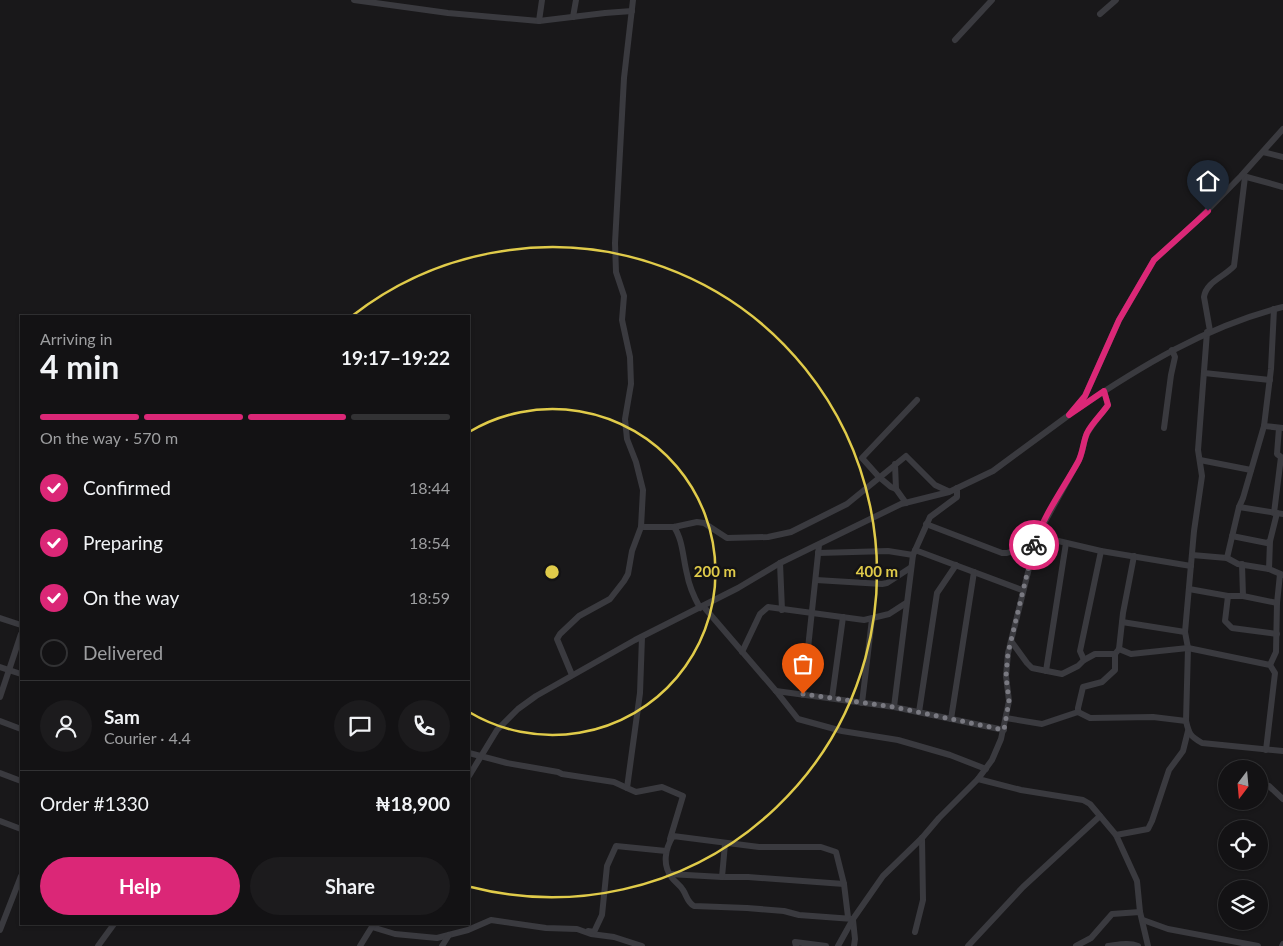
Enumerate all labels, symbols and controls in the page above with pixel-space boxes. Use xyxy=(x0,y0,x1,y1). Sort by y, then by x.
pin xyxy=(1187,160,1229,211)
icon: home xyxy=(1194,167,1222,195)
text: Arriving in xyxy=(40,329,113,348)
text: 19:17–19:22 xyxy=(341,346,450,369)
text: 4 min xyxy=(40,347,119,386)
text: On the way · 570 m xyxy=(40,428,178,447)
icon: check xyxy=(40,474,68,502)
text: Confirmed xyxy=(83,476,171,499)
text: 18:44 xyxy=(409,478,450,497)
courier xyxy=(1009,520,1059,570)
icon: check xyxy=(40,529,68,557)
text: Preparing xyxy=(83,531,163,554)
icon: bike xyxy=(1020,531,1048,559)
text: 18:54 xyxy=(409,533,450,552)
text: 200 m xyxy=(694,562,736,580)
text: 400 m xyxy=(856,562,898,580)
centre of rings xyxy=(543,563,561,581)
icon: check xyxy=(40,584,68,612)
text: On the way xyxy=(83,586,179,609)
text: 18:59 xyxy=(409,588,450,607)
text: Delivered xyxy=(83,641,163,664)
pin xyxy=(782,643,824,694)
icon: bag xyxy=(789,650,817,678)
button: person xyxy=(40,700,92,752)
button: chat xyxy=(334,700,386,752)
button: phone xyxy=(398,700,450,752)
text: Sam xyxy=(104,705,140,728)
text: Courier · 4.4 xyxy=(104,728,191,747)
north arrow xyxy=(1218,760,1268,810)
map controls xyxy=(1218,760,1268,930)
text: Order #1330 xyxy=(40,792,149,815)
text: ₦18,900 xyxy=(375,792,450,815)
button: locate xyxy=(1218,820,1268,870)
button: Help xyxy=(40,857,240,915)
button: Share xyxy=(250,857,450,915)
button: layers xyxy=(1218,880,1268,930)

